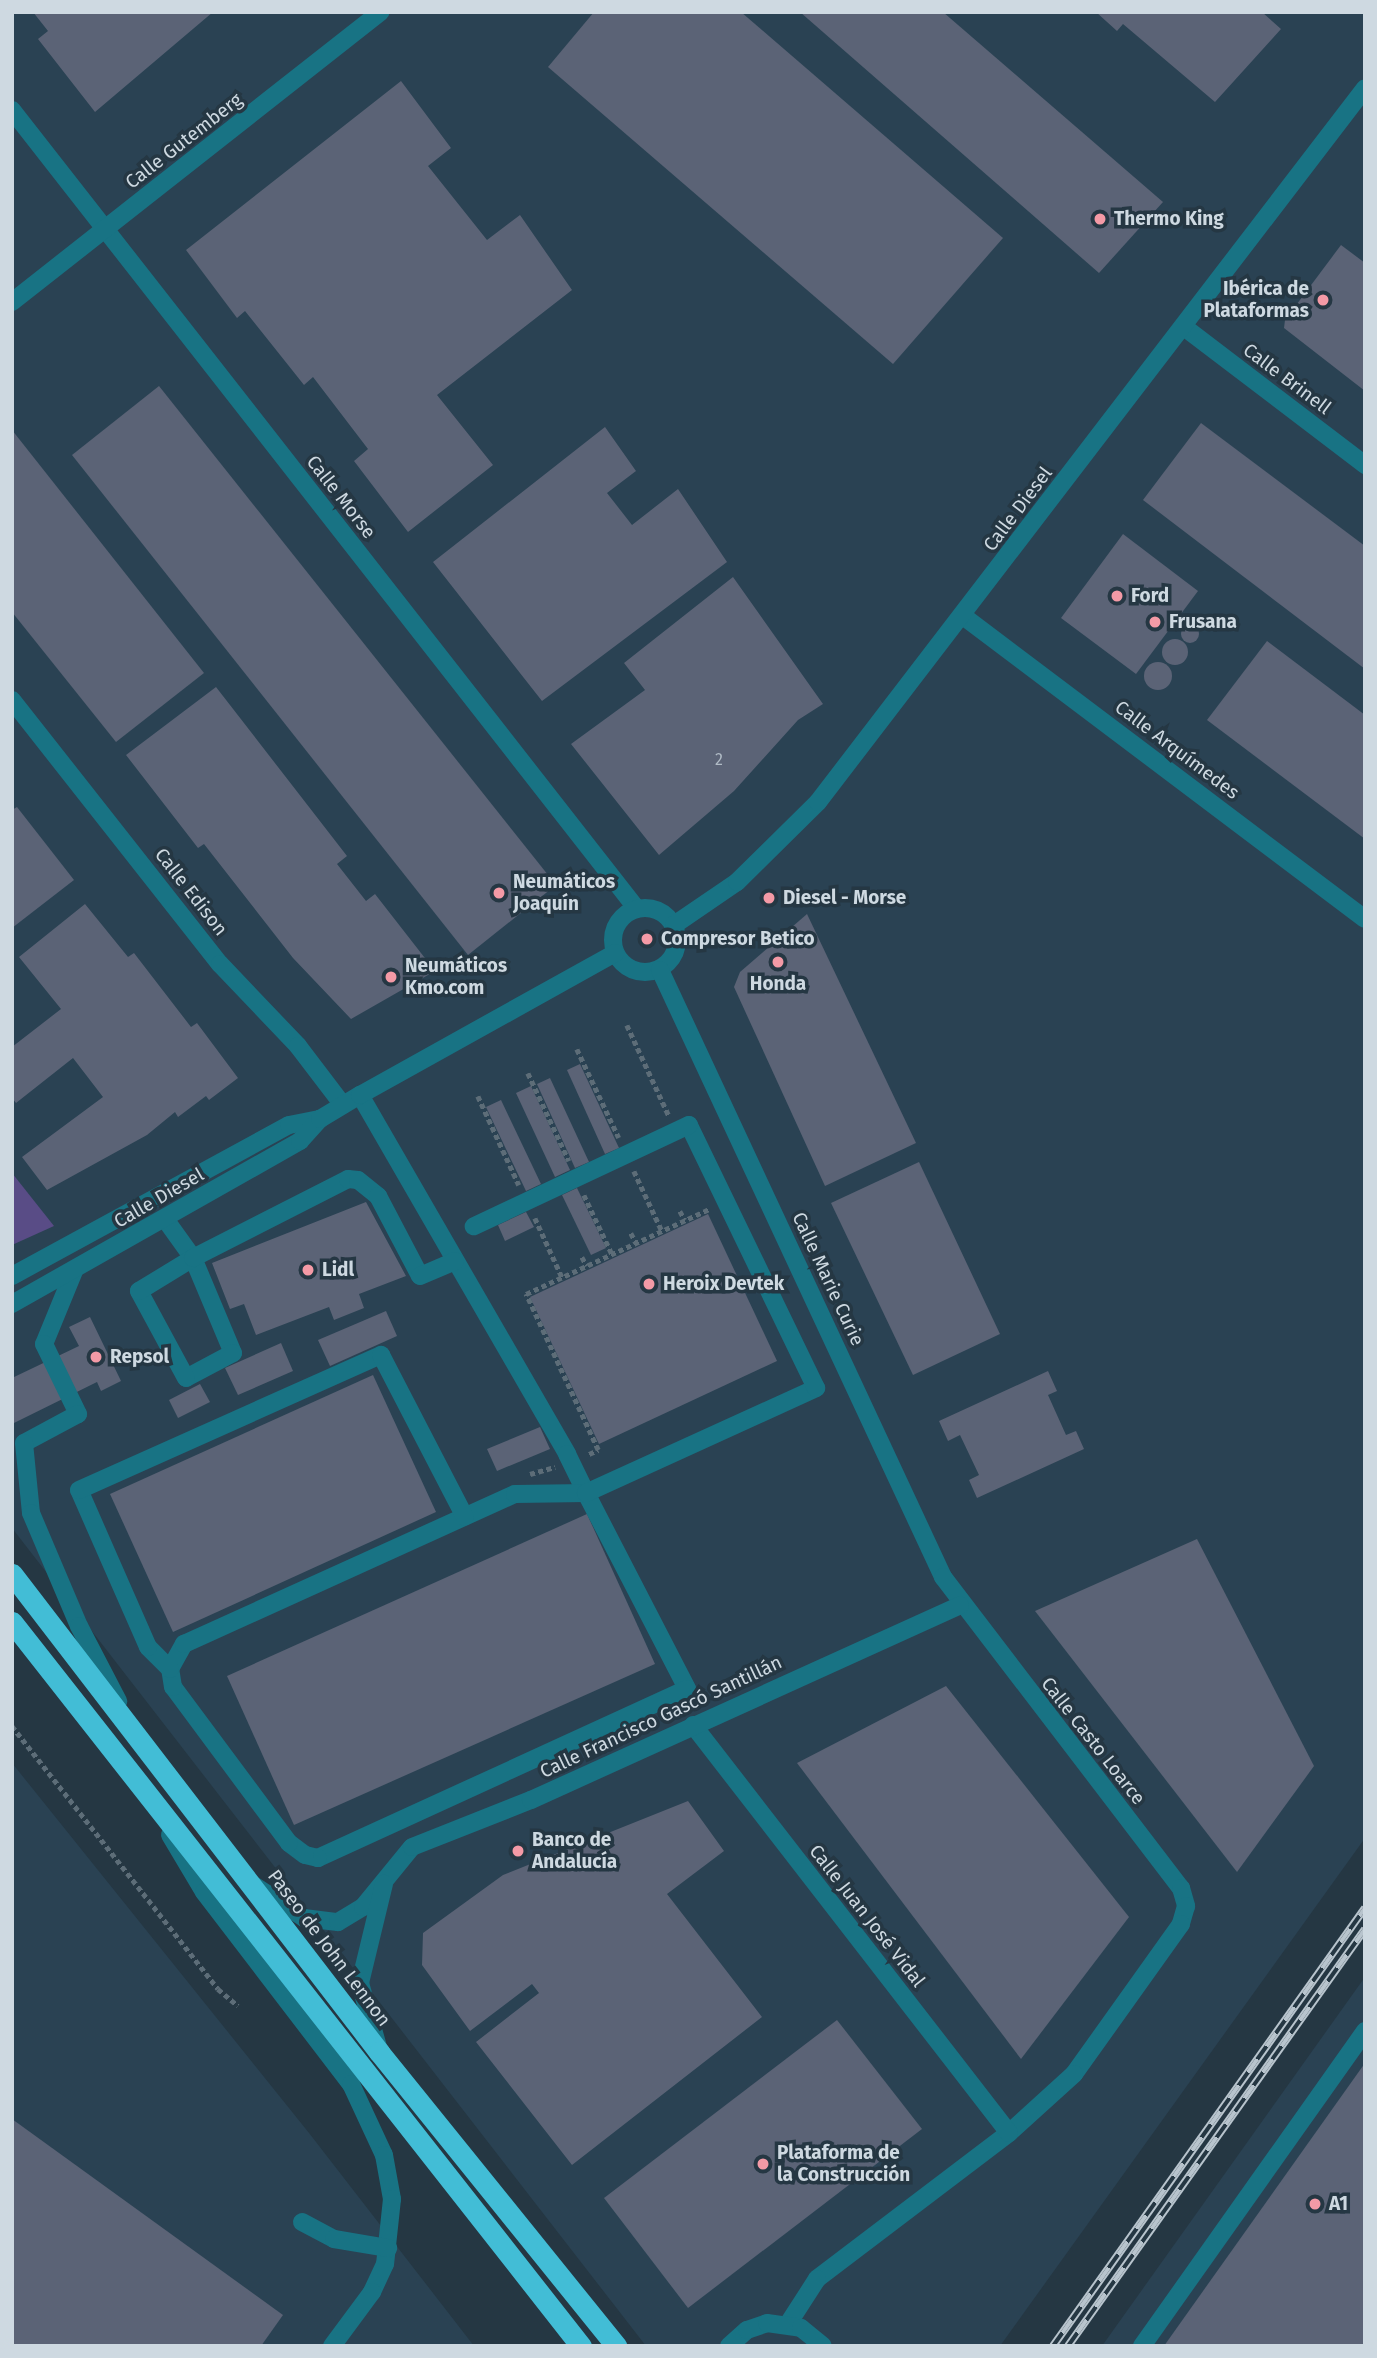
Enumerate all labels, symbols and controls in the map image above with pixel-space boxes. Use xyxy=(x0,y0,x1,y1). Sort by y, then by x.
street label: Calle Gutemberg xyxy=(121,88,247,194)
place label: Thermo King xyxy=(1114,208,1224,230)
marker: Thermo King xyxy=(1092,211,1108,227)
place label: Ibérica de Plataformas xyxy=(1204,278,1309,322)
marker: Ibérica de Plataformas xyxy=(1315,292,1331,308)
street label: Calle Brinell xyxy=(1239,339,1335,419)
street label: Calle Morse xyxy=(301,451,381,543)
street label: Calle Diesel xyxy=(979,462,1057,556)
place label: Ford xyxy=(1131,585,1169,607)
marker: Ford xyxy=(1109,588,1125,604)
place label: Frusana xyxy=(1169,611,1237,633)
marker: Frusana xyxy=(1147,614,1163,630)
street label: Calle Arquímedes xyxy=(1110,696,1244,804)
house number: 2 xyxy=(715,750,723,770)
street label: Calle Edison xyxy=(150,844,232,940)
place label: Neumáticos Joaquín xyxy=(513,871,615,915)
marker: Neumáticos Joaquín xyxy=(491,885,507,901)
place label: Diesel - Morse xyxy=(783,887,906,909)
marker: Diesel - Morse xyxy=(761,890,777,906)
place label: Compresor Betico xyxy=(661,928,815,950)
marker: Compresor Betico xyxy=(639,931,655,947)
marker: Honda xyxy=(770,954,786,970)
place label: Neumáticos Kmo.com xyxy=(405,955,507,999)
marker: Neumáticos Kmo.com xyxy=(383,969,399,985)
place label: Honda xyxy=(750,973,806,995)
street label: Calle Diesel xyxy=(110,1163,208,1233)
street label: Calle Marie Curie xyxy=(787,1209,869,1349)
place label: Lidl xyxy=(322,1259,354,1281)
marker: Lidl xyxy=(300,1262,316,1278)
place label: Heroix Devtek xyxy=(663,1273,784,1295)
marker: Heroix Devtek xyxy=(641,1276,657,1292)
place label: Repsol xyxy=(110,1346,169,1368)
marker: Repsol xyxy=(88,1349,104,1365)
street label: Calle Francisco Gascó Santillán xyxy=(536,1651,786,1783)
street label: Calle Casto Loarce xyxy=(1036,1673,1150,1809)
place label: Banco de Andalucía xyxy=(532,1829,617,1873)
street label: Calle Juan José Vidal xyxy=(804,1840,930,1992)
marker: Banco de Andalucía xyxy=(510,1843,526,1859)
street label: Paseo de John Lennon xyxy=(263,1865,395,2031)
place label: Plataforma de la Construcción xyxy=(777,2142,910,2186)
marker: Plataforma de la Construcción xyxy=(755,2156,771,2172)
place label: A1 xyxy=(1329,2193,1348,2215)
marker: A1 xyxy=(1307,2196,1323,2212)

